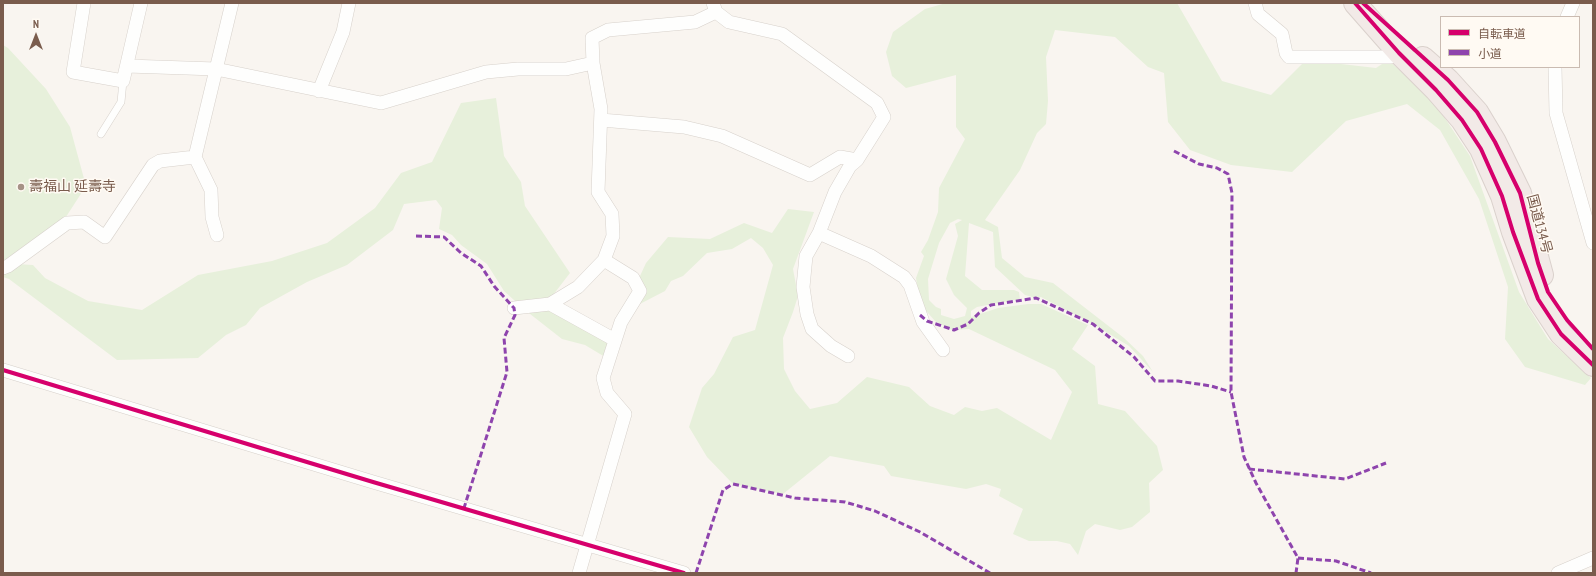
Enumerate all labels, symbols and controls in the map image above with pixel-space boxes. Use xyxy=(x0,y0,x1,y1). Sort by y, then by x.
north arrow xyxy=(16,16,56,56)
legend xyxy=(1440,16,1580,68)
text: N xyxy=(33,17,39,31)
text: 自転車道 xyxy=(1478,26,1526,41)
text: 小道 xyxy=(1478,46,1502,61)
place label: 壽福山 延壽寺 xyxy=(29,179,116,195)
marker: 壽福山 延壽寺 xyxy=(16,182,26,192)
street label: 国道134号 xyxy=(1523,192,1555,256)

